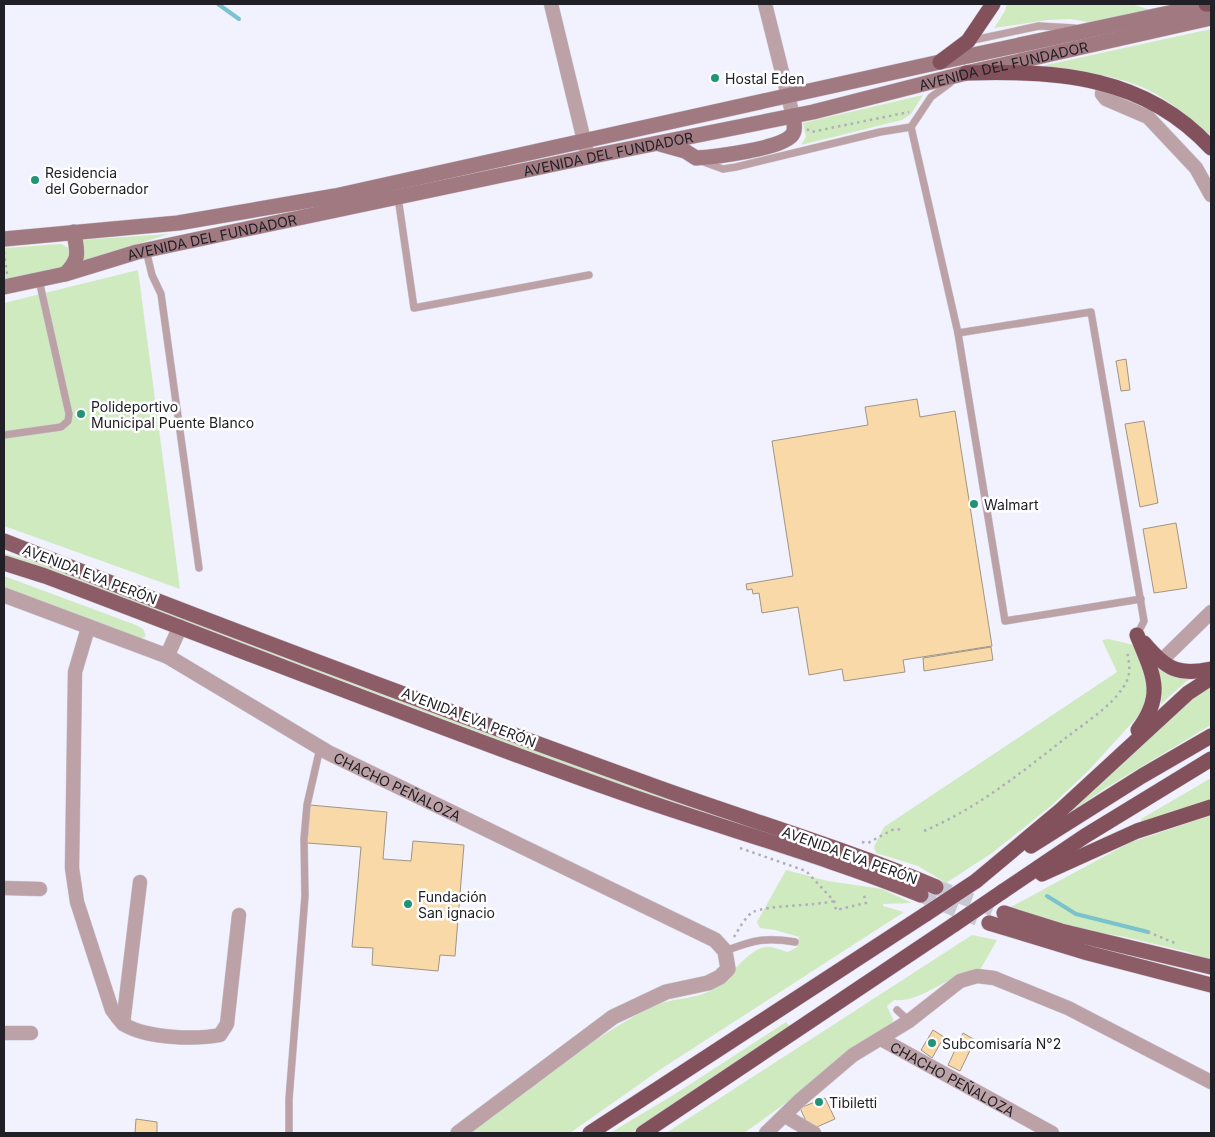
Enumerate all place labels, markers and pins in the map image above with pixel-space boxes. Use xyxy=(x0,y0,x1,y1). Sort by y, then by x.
place label: Hostal Eden xyxy=(725,70,804,87)
marker: Hostal Eden xyxy=(709,72,721,84)
place label: Residencia del Gobernador xyxy=(45,164,149,197)
marker: Residencia del Gobernador xyxy=(29,174,41,186)
place label: Polideportivo Municipal Puente Blanco xyxy=(91,398,254,431)
marker: Polideportivo Municipal Puente Blanco xyxy=(75,408,87,420)
place label: Walmart xyxy=(984,496,1039,513)
marker: Walmart xyxy=(968,498,980,510)
place label: Fundación San ignacio xyxy=(418,888,495,921)
marker: Fundación San ignacio xyxy=(402,898,414,910)
place label: Subcomisaría N°2 xyxy=(942,1035,1061,1052)
marker: Subcomisaría N°2 xyxy=(926,1037,938,1049)
place label: Tibiletti xyxy=(829,1094,877,1111)
marker: Tibiletti xyxy=(813,1096,825,1108)

